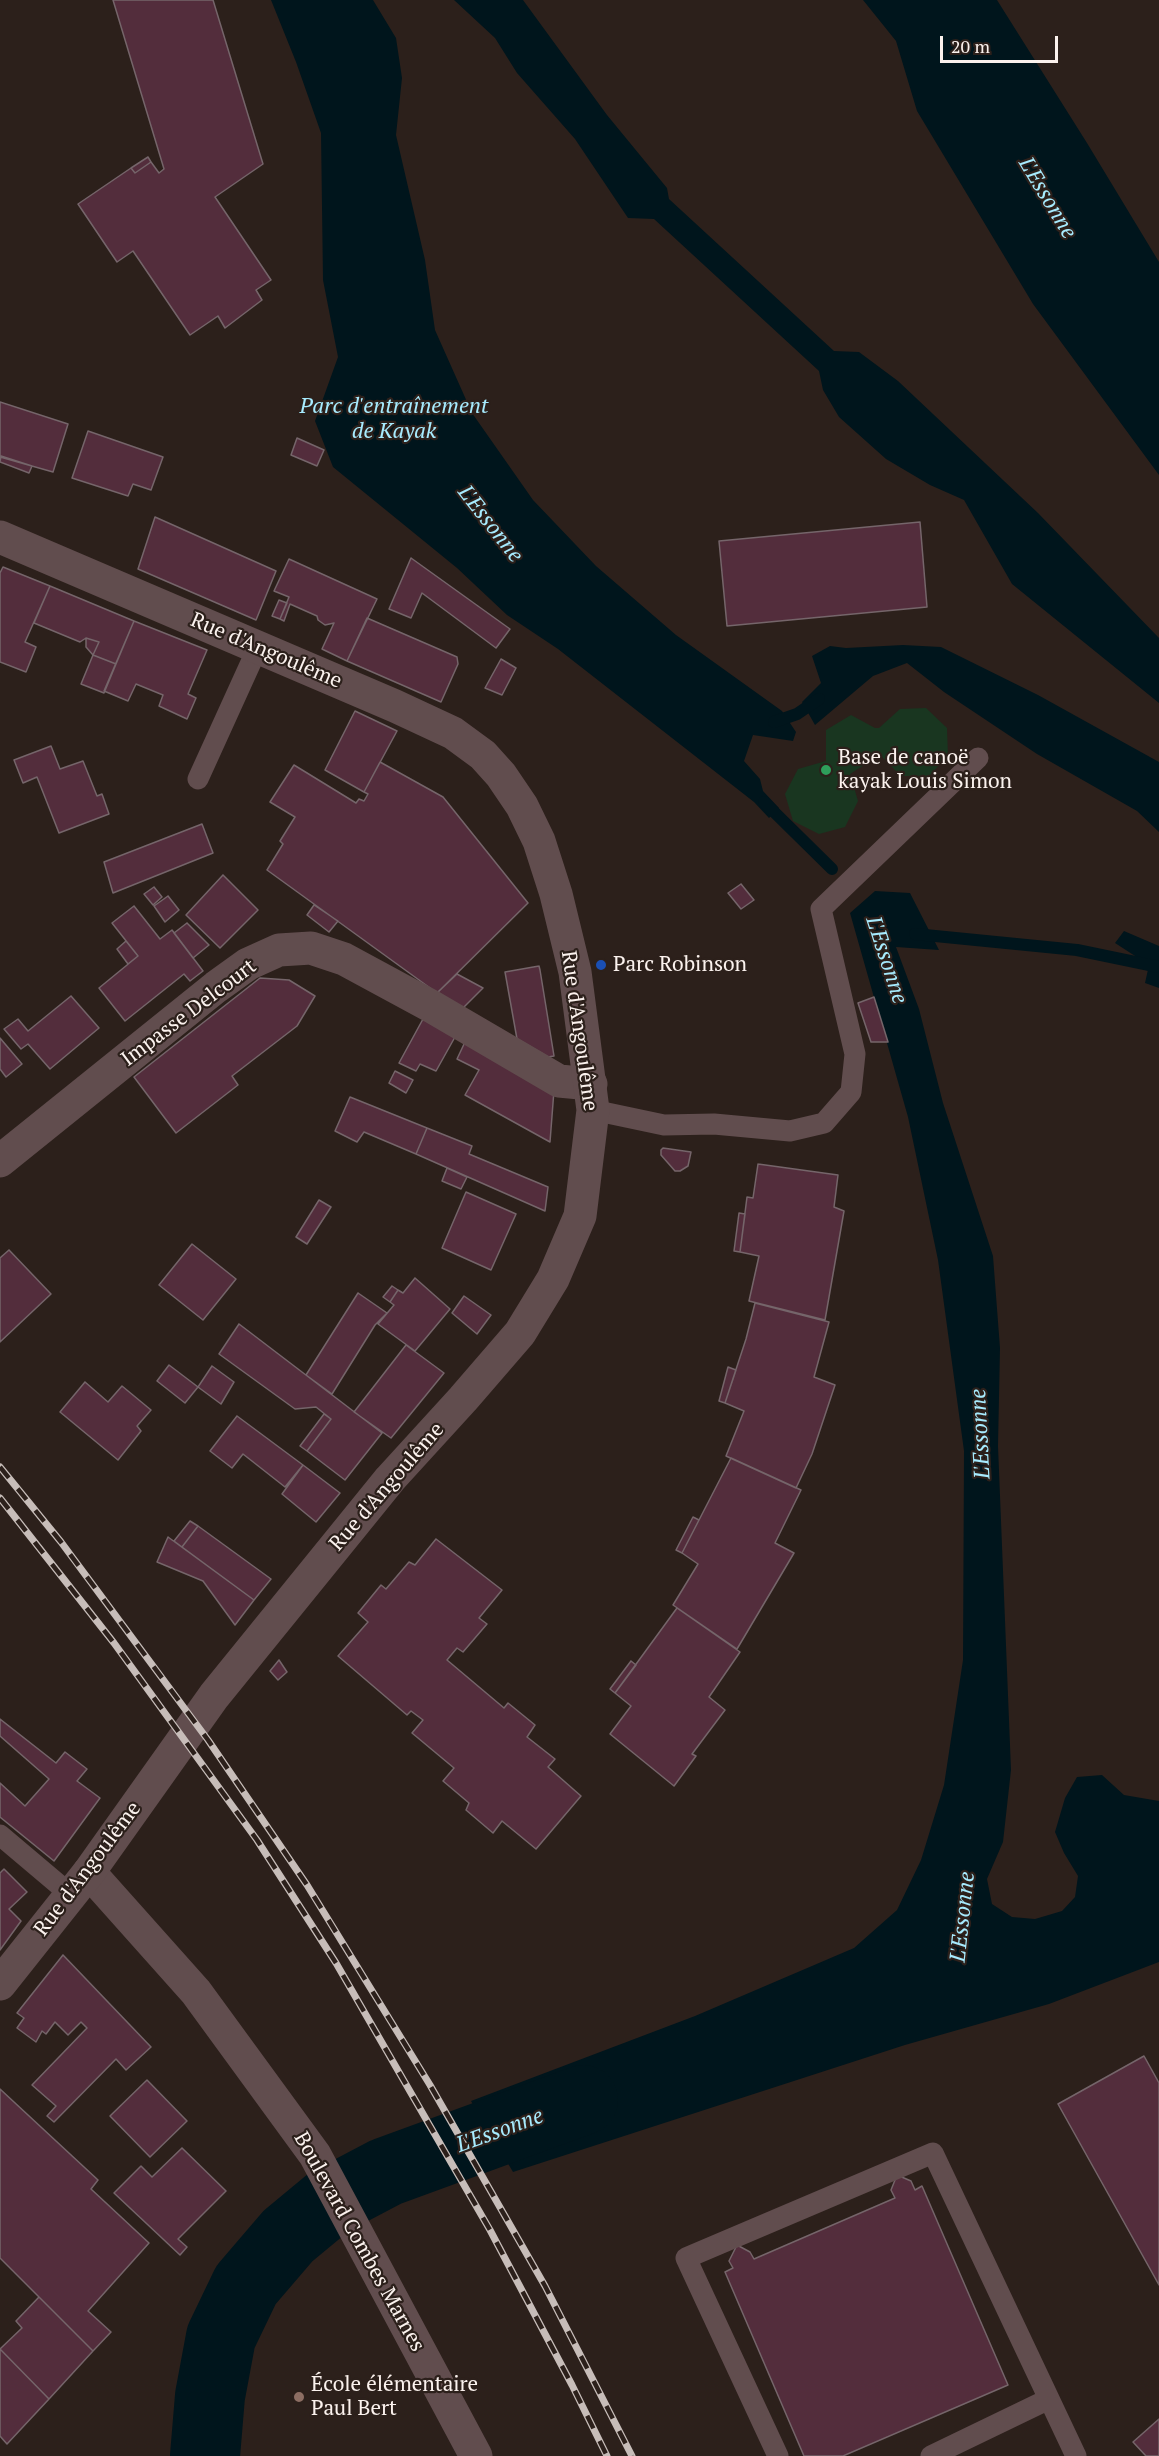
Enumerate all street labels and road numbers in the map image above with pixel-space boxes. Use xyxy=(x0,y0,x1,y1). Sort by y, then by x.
street label: Rue d'Angoulême xyxy=(187,608,345,694)
street label: Rue d'Angoulême xyxy=(555,949,603,1113)
street label: Impasse Delcourt xyxy=(117,954,261,1072)
street label: Rue d'Angoulême xyxy=(324,1418,450,1556)
street label: Rue d'Angoulême xyxy=(29,1797,147,1941)
street label: Boulevard Combes Marnes xyxy=(288,2128,430,2356)

